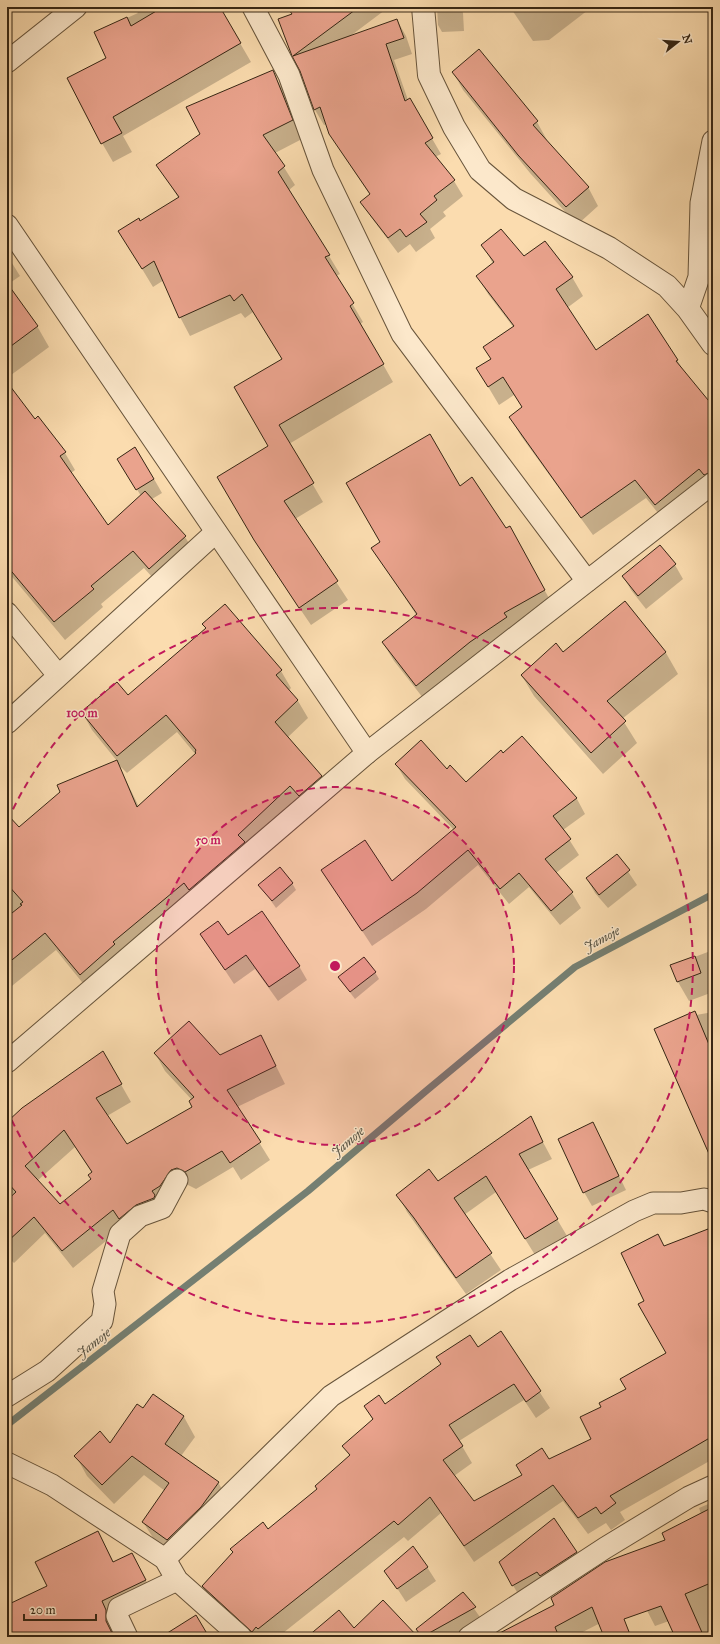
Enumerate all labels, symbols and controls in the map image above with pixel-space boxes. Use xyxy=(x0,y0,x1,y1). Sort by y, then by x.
north arrow xyxy=(658,22,698,62)
text: N xyxy=(680,33,695,46)
text: 100 m xyxy=(66,706,99,720)
text: 50 m xyxy=(195,833,222,847)
water label: Jamoje xyxy=(580,922,624,956)
centre of rings xyxy=(328,959,342,973)
water label: Jamoje xyxy=(327,1123,369,1161)
water label: Jamoje xyxy=(73,1324,115,1362)
scale bar xyxy=(24,1596,96,1622)
text: 20 m xyxy=(30,1603,56,1617)

